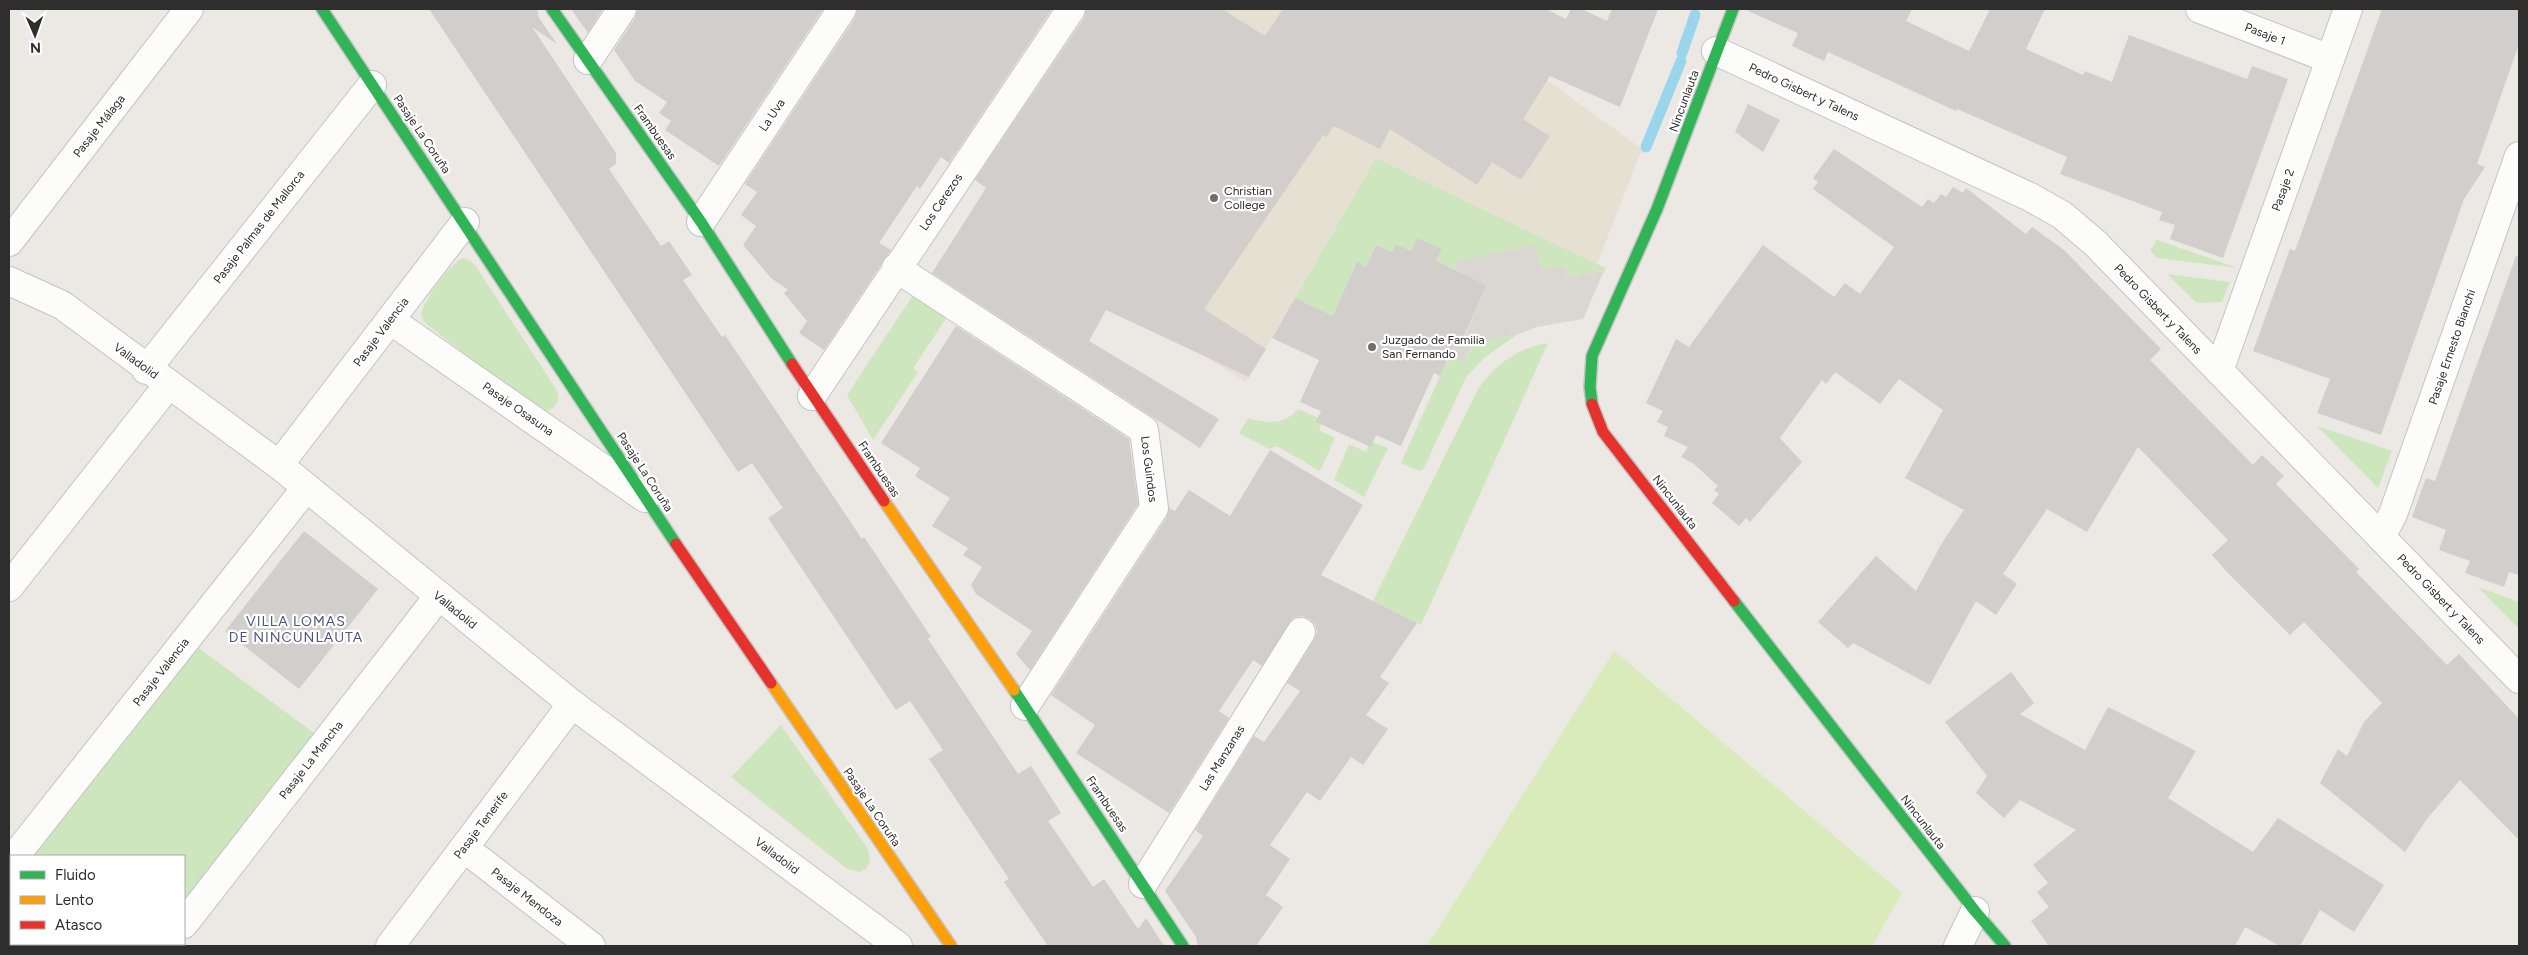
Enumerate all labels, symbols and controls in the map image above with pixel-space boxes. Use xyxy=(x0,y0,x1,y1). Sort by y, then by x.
north arrow xyxy=(10,10,60,60)
street label: Pasaje 1 xyxy=(2243,20,2287,48)
text: N xyxy=(30,39,41,56)
street label: Pedro Gisbert y Talens xyxy=(1747,60,1862,124)
street label: Nincunlauta xyxy=(1666,68,1702,134)
street label: Pasaje Málaga xyxy=(70,92,128,160)
street label: Pasaje La Coruña xyxy=(390,92,454,176)
street label: La Uva xyxy=(756,96,788,134)
street label: Frambuesas xyxy=(631,102,679,163)
street label: Pasaje 2 xyxy=(2269,167,2297,213)
street label: Pasaje Palmas de Mallorca xyxy=(211,168,307,286)
street label: Los Cerezos xyxy=(917,170,965,233)
place label: Christian College xyxy=(1224,184,1272,212)
marker: Christian College xyxy=(1208,192,1220,204)
street label: Pedro Gisbert y Talens xyxy=(2111,261,2205,357)
street label: Pasaje Ernesto Bianchi xyxy=(2426,288,2478,406)
street label: Pasaje Valencia xyxy=(351,295,411,369)
place label: Juzgado de Familia San Fernando xyxy=(1382,333,1485,361)
street label: Valladolid xyxy=(111,340,161,382)
marker: Juzgado de Familia San Fernando xyxy=(1366,341,1378,353)
street label: Pasaje Osasuna xyxy=(480,379,556,439)
street label: Pasaje La Coruña xyxy=(614,430,676,514)
street label: Los Guindos xyxy=(1138,435,1160,503)
street label: Frambuesas xyxy=(855,438,903,500)
street label: Nincunlauta xyxy=(1650,472,1700,532)
street label: Pedro Gisbert y Talens xyxy=(2394,551,2488,647)
street label: Valladolid xyxy=(430,588,480,632)
district label: VILLA LOMAS DE NINCUNLAUTA xyxy=(229,613,363,646)
street label: Pasaje Valencia xyxy=(130,635,192,709)
street label: Pasaje La Mancha xyxy=(276,718,346,802)
street label: Las Manzanas xyxy=(1196,722,1248,793)
street label: Pasaje La Coruña xyxy=(840,765,904,849)
street label: Frambuesas xyxy=(1083,773,1131,835)
street label: Pasaje Tenerife xyxy=(451,788,511,862)
street label: Nincunlauta xyxy=(1898,792,1948,852)
street label: Valladolid xyxy=(752,835,802,877)
legend xyxy=(10,855,185,945)
street label: Pasaje Mendoza xyxy=(488,865,566,929)
text: Fluido xyxy=(55,866,96,884)
text: Lento xyxy=(55,891,94,909)
text: Atasco xyxy=(55,916,103,934)

